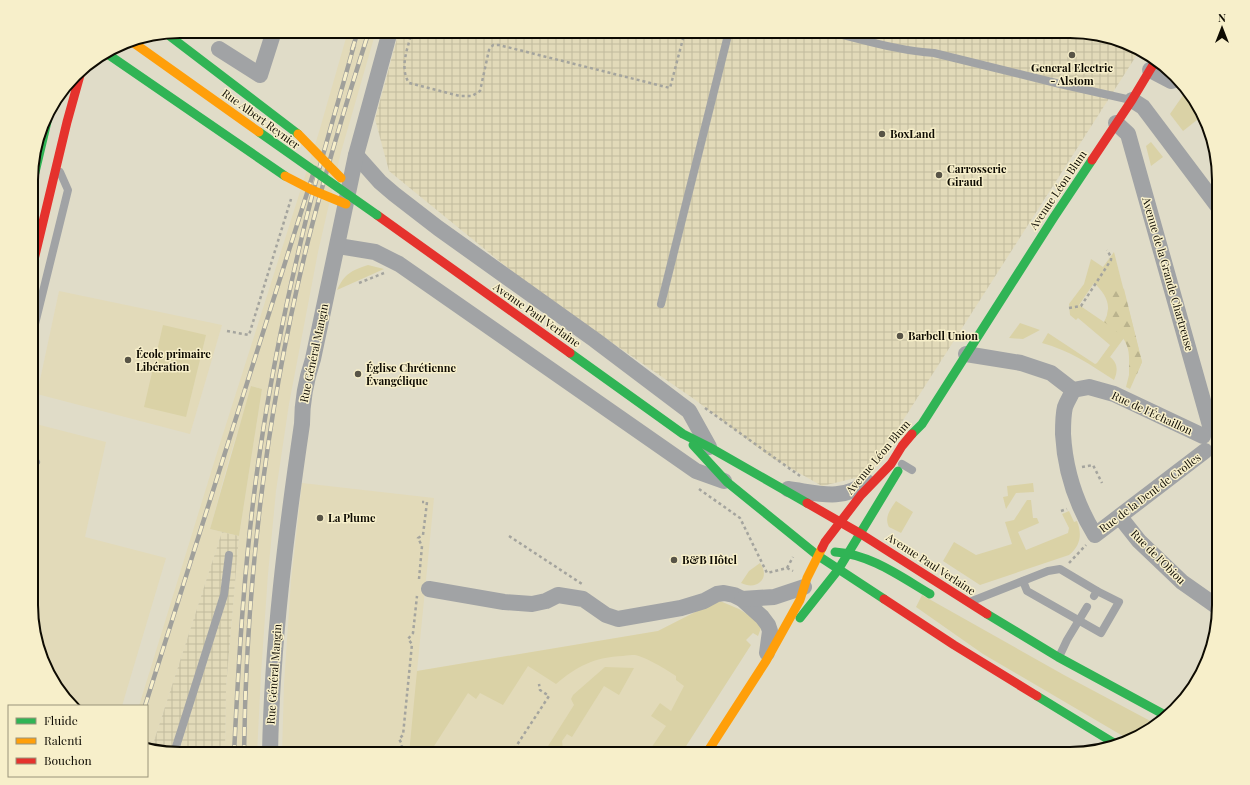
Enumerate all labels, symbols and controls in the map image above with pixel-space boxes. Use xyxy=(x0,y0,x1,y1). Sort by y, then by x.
north arrow xyxy=(1202,8,1242,48)
text: N xyxy=(1218,10,1226,25)
marker: General Electric - Alstom xyxy=(1067,50,1077,60)
place label: General Electric - Alstom xyxy=(1031,60,1113,88)
street label: Rue Albert Reynier xyxy=(219,85,303,152)
place label: BoxLand xyxy=(890,126,935,141)
marker: BoxLand xyxy=(877,129,887,139)
street label: Avenue Léon Blum xyxy=(1025,147,1090,233)
place label: Carrosserie Giraud xyxy=(947,161,1007,189)
marker: Carrosserie Giraud xyxy=(934,170,944,180)
street label: Avenue de la Grande Chartreuse xyxy=(1139,194,1198,353)
street label: Avenue Paul Verlaine xyxy=(490,278,584,351)
street label: Rue Général Mangin xyxy=(296,302,331,404)
place label: Barbell Union xyxy=(908,328,978,343)
marker: Barbell Union xyxy=(895,331,905,341)
place label: École primaire Libération xyxy=(136,346,211,374)
marker: École primaire Libération xyxy=(123,355,133,365)
place label: Église Chrétienne Évangélique xyxy=(366,360,456,388)
marker: Église Chrétienne Évangélique xyxy=(353,369,363,379)
street label: Rue de l'Échaillon xyxy=(1109,387,1195,438)
street label: Avenue Léon Blum xyxy=(842,416,913,498)
street label: Rue de la Dent de Crolles xyxy=(1096,449,1204,536)
place label: La Plume xyxy=(328,510,376,525)
marker: La Plume xyxy=(315,513,325,523)
street label: Rue de l'Obiou xyxy=(1128,526,1189,588)
street label: Avenue Paul Verlaine xyxy=(883,529,979,598)
place label: B&B Hôtel xyxy=(682,552,737,567)
marker: B&B Hôtel xyxy=(669,555,679,565)
street label: Rue Général Mangin xyxy=(263,623,285,725)
legend xyxy=(8,705,148,777)
text: Fluide xyxy=(44,712,78,728)
text: Ralenti xyxy=(44,732,83,748)
text: Bouchon xyxy=(44,752,92,768)

